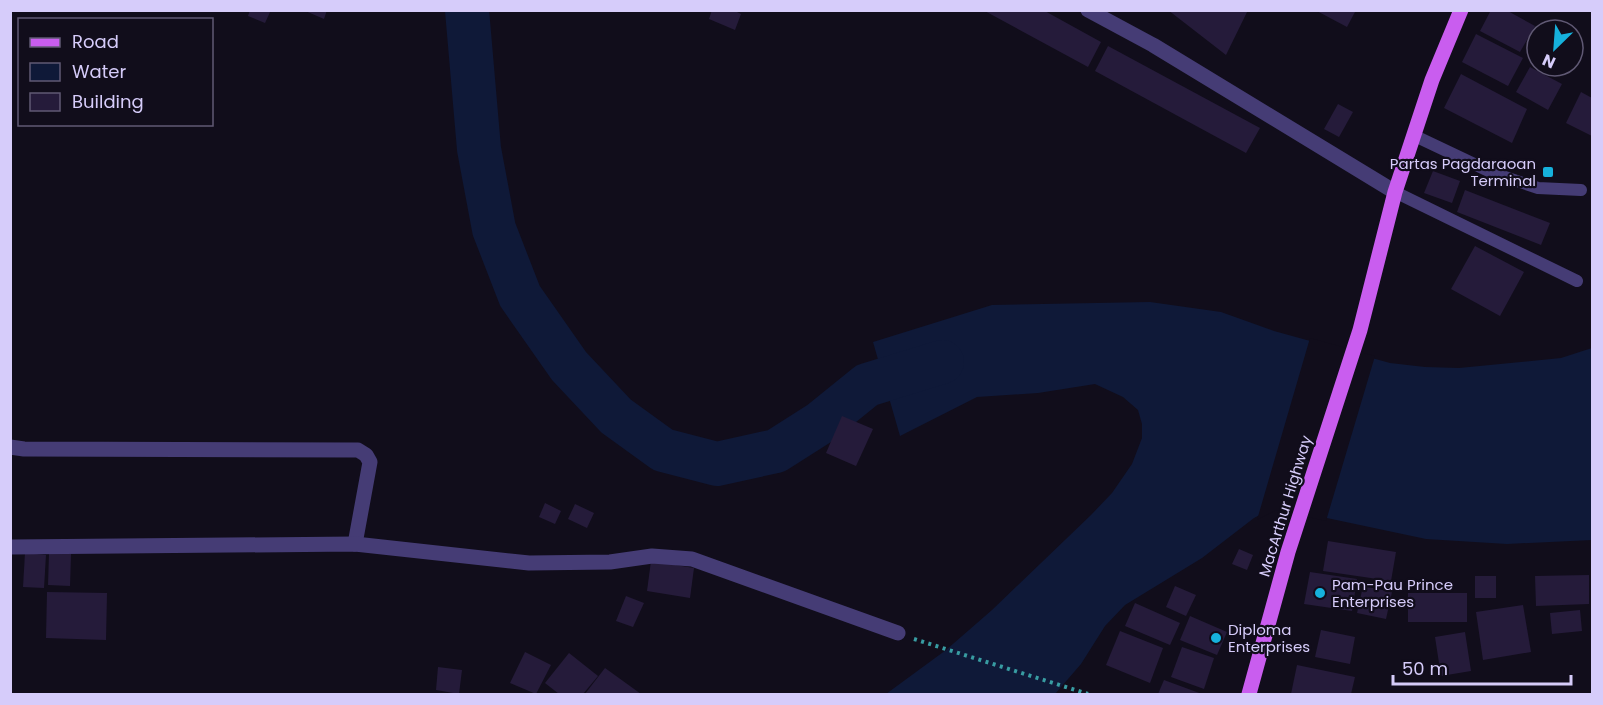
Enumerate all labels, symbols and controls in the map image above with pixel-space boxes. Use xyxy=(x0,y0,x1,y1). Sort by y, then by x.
legend xyxy=(18,18,213,126)
north arrow xyxy=(1525,18,1585,78)
text: Road xyxy=(72,29,119,54)
text: N xyxy=(1539,48,1559,74)
text: Water xyxy=(72,59,126,84)
text: Building xyxy=(72,89,144,114)
place label: Partas Pagdaraoan Terminal xyxy=(1390,153,1536,191)
marker: Partas Pagdaraoan Terminal xyxy=(1541,165,1555,179)
street label: MacArthur Highway xyxy=(1253,432,1317,579)
place label: Pam-Pau Prince Enterprises xyxy=(1332,574,1453,612)
marker: Pam-Pau Prince Enterprises xyxy=(1313,586,1327,600)
place label: Diploma Enterprises xyxy=(1228,619,1310,657)
marker: Diploma Enterprises xyxy=(1209,631,1223,645)
scale bar xyxy=(1393,648,1572,686)
text: 50 m xyxy=(1402,656,1448,681)

